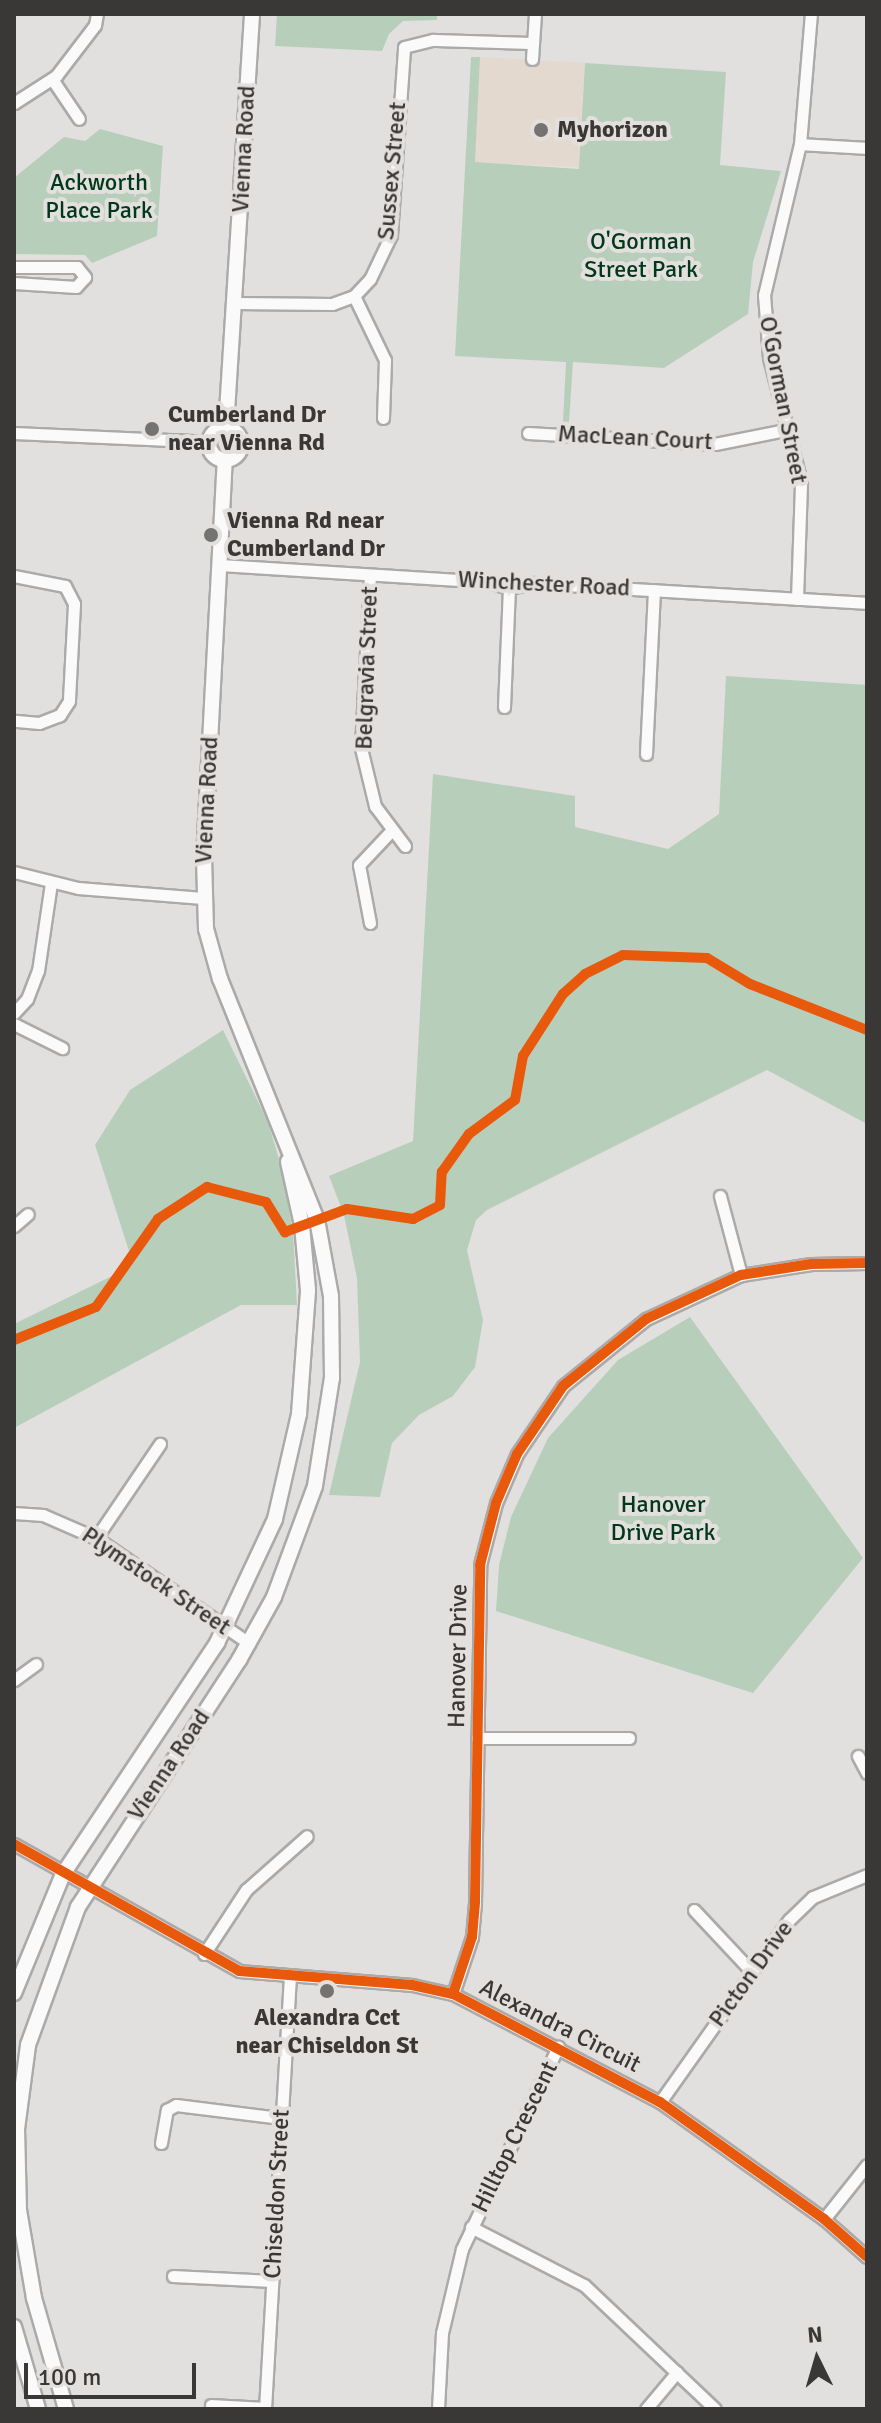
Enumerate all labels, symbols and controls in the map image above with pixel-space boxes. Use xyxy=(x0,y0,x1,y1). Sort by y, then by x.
street label: Vienna Road xyxy=(226,85,262,213)
street label: Sussex Street xyxy=(372,101,412,241)
place label: Myhorizon xyxy=(557,116,668,144)
marker: Myhorizon xyxy=(532,121,550,139)
park label: Ackworth Place Park xyxy=(45,169,153,225)
park label: O'Gorman Street Park xyxy=(584,228,698,284)
street label: O'Gorman Street xyxy=(753,314,813,486)
place label: Cumberland Dr near Vienna Rd xyxy=(168,401,326,457)
marker: Cumberland Dr near Vienna Rd xyxy=(143,420,161,438)
street label: MacLean Court xyxy=(557,420,713,456)
place label: Vienna Rd near Cumberland Dr xyxy=(227,507,385,563)
marker: Vienna Rd near Cumberland Dr xyxy=(202,526,220,544)
street label: Winchester Road xyxy=(457,565,631,603)
street label: Belgravia Street xyxy=(350,586,384,750)
street label: Vienna Road xyxy=(189,736,225,864)
park label: Hanover Drive Park xyxy=(610,1491,716,1547)
street label: Plymstock Street xyxy=(76,1521,236,1641)
street label: Hanover Drive xyxy=(442,1584,474,1728)
street label: Vienna Road xyxy=(121,1704,217,1826)
street label: Picton Drive xyxy=(703,1915,799,2033)
street label: Alexandra Circuit xyxy=(475,1973,645,2079)
marker: Alexandra Cct near Chiseldon St xyxy=(318,1982,336,2000)
place label: Alexandra Cct near Chiseldon St xyxy=(235,2004,419,2060)
street label: Hilltop Crescent xyxy=(466,2057,564,2217)
street label: Chiseldon Street xyxy=(258,2109,296,2279)
north arrow xyxy=(777,2319,857,2399)
text: N xyxy=(806,2320,824,2349)
scale bar xyxy=(28,2347,200,2397)
text: 100 m xyxy=(38,2362,101,2392)

